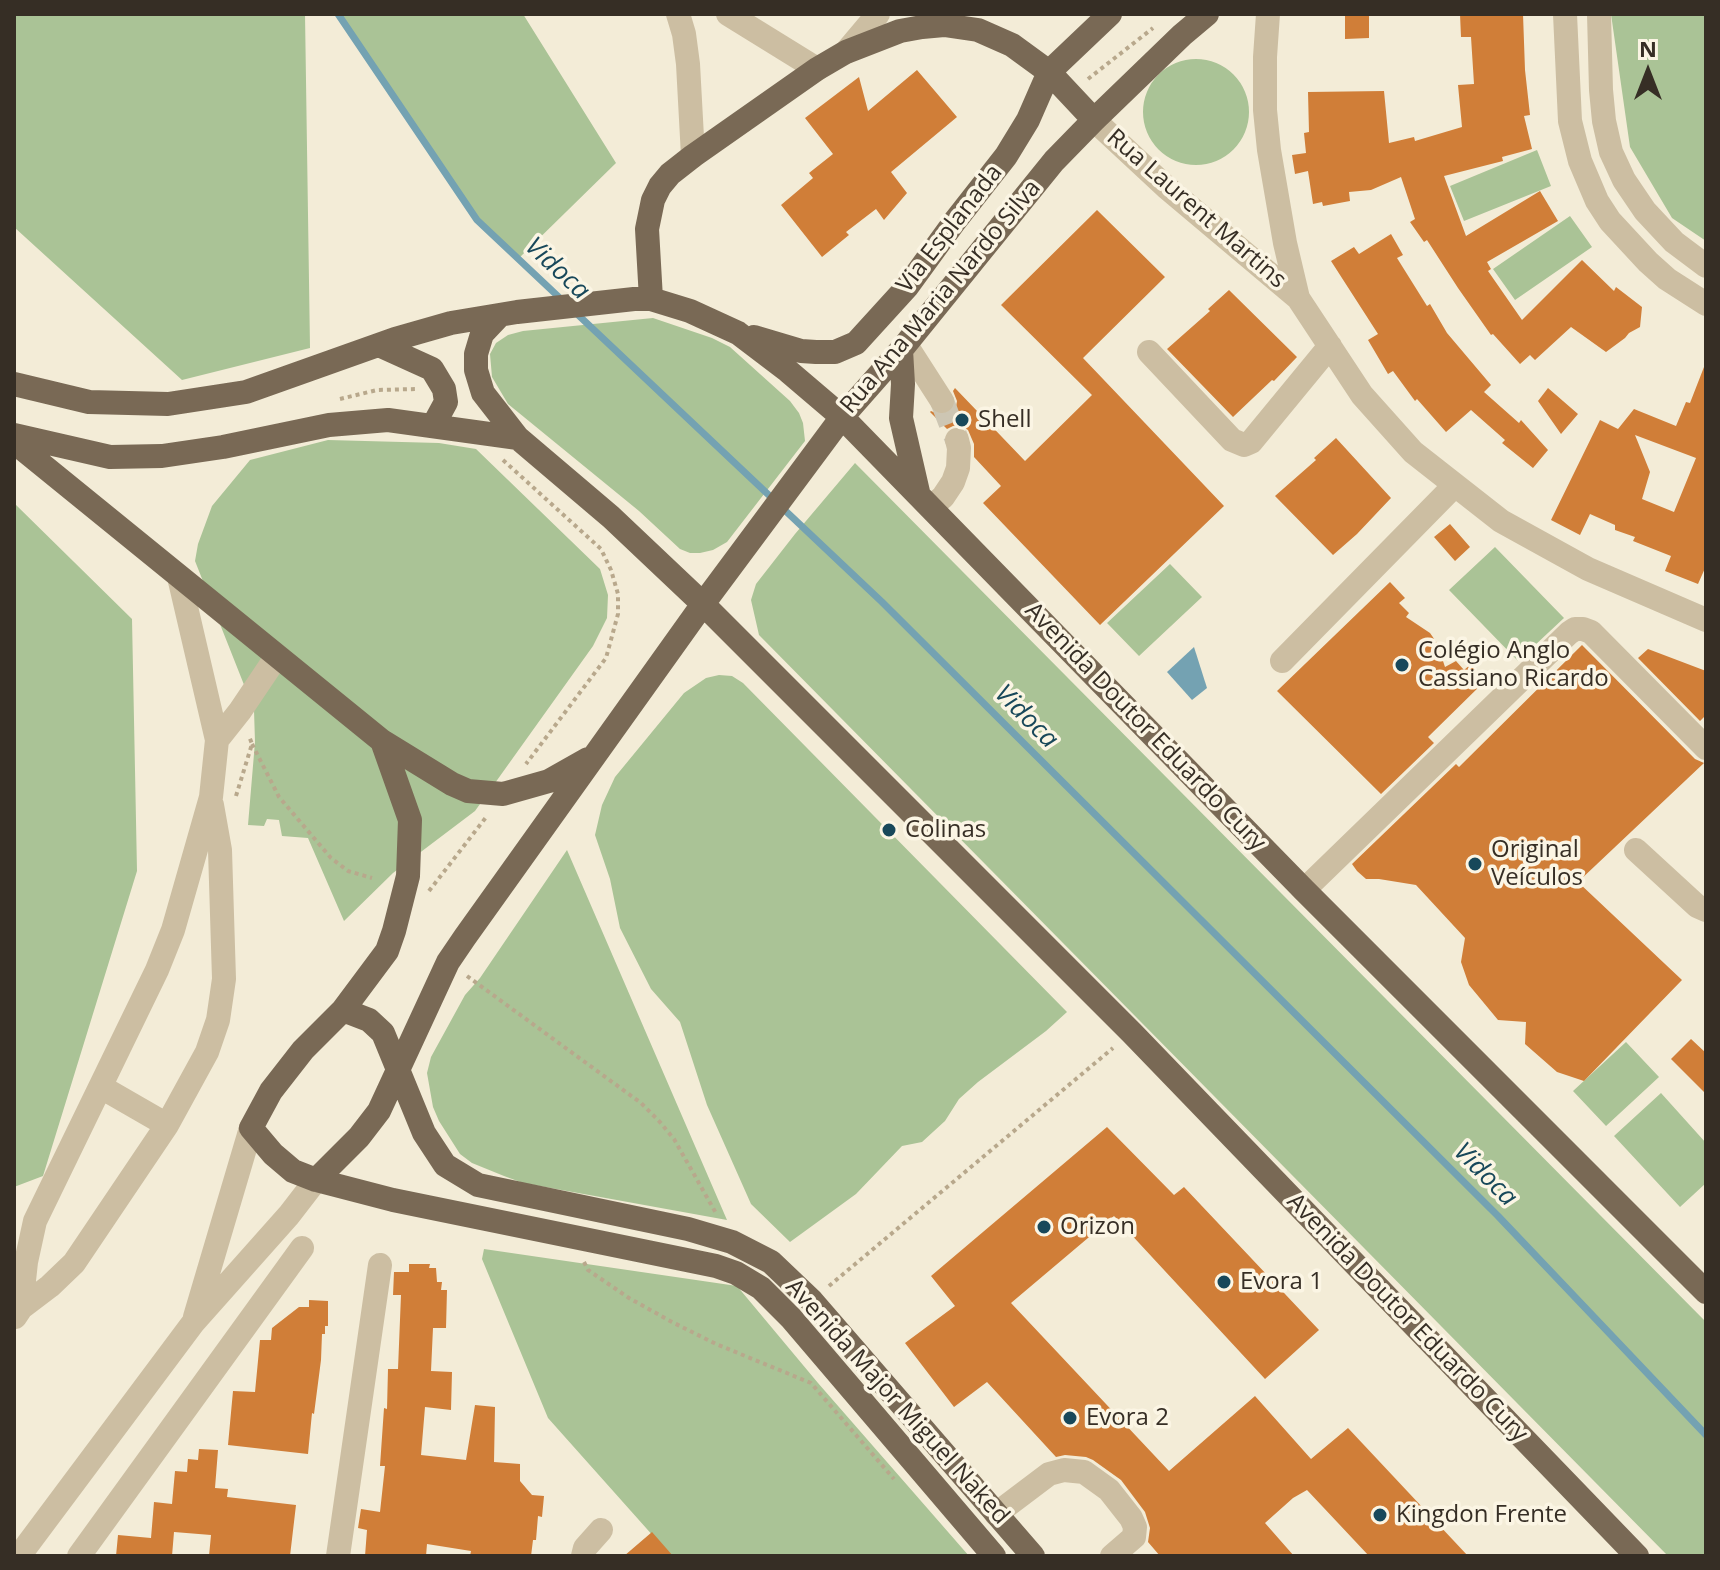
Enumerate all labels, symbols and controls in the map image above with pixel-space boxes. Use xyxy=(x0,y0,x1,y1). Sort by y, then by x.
north arrow xyxy=(1608,32,1688,112)
text: N xyxy=(1639,33,1657,63)
street label: Rua Laurent Martins xyxy=(1101,123,1291,295)
street label: Via Esplanada xyxy=(891,159,1009,299)
street label: Rua Ana Maria Nardo Silva xyxy=(835,174,1047,420)
water label: Vidoca xyxy=(518,231,596,307)
place label: Shell xyxy=(978,406,1031,434)
marker: Shell xyxy=(953,411,971,429)
street label: Avenida Doutor Eduardo Cury xyxy=(1019,597,1271,857)
place label: Colégio Anglo Cassiano Ricardo xyxy=(1418,637,1609,693)
marker: Colégio Anglo Cassiano Ricardo xyxy=(1393,656,1411,674)
water label: Vidoca xyxy=(988,679,1064,755)
place label: Colinas xyxy=(905,816,986,844)
marker: Colinas xyxy=(880,821,898,839)
place label: Original Veículos xyxy=(1491,836,1583,892)
marker: Original Veículos xyxy=(1466,855,1484,873)
water label: Vidoca xyxy=(1447,1137,1523,1213)
street label: Avenida Doutor Eduardo Cury xyxy=(1281,1188,1533,1448)
place label: Orizon xyxy=(1060,1213,1135,1241)
marker: Orizon xyxy=(1035,1218,1053,1236)
place label: Evora 1 xyxy=(1240,1268,1323,1296)
street label: Avenida Major Miguel Naked xyxy=(779,1273,1015,1531)
marker: Evora 1 xyxy=(1215,1273,1233,1291)
place label: Evora 2 xyxy=(1086,1404,1169,1432)
marker: Evora 2 xyxy=(1061,1409,1079,1427)
place label: Kingdon Frente xyxy=(1396,1501,1567,1529)
marker: Kingdon Frente xyxy=(1371,1506,1389,1524)

